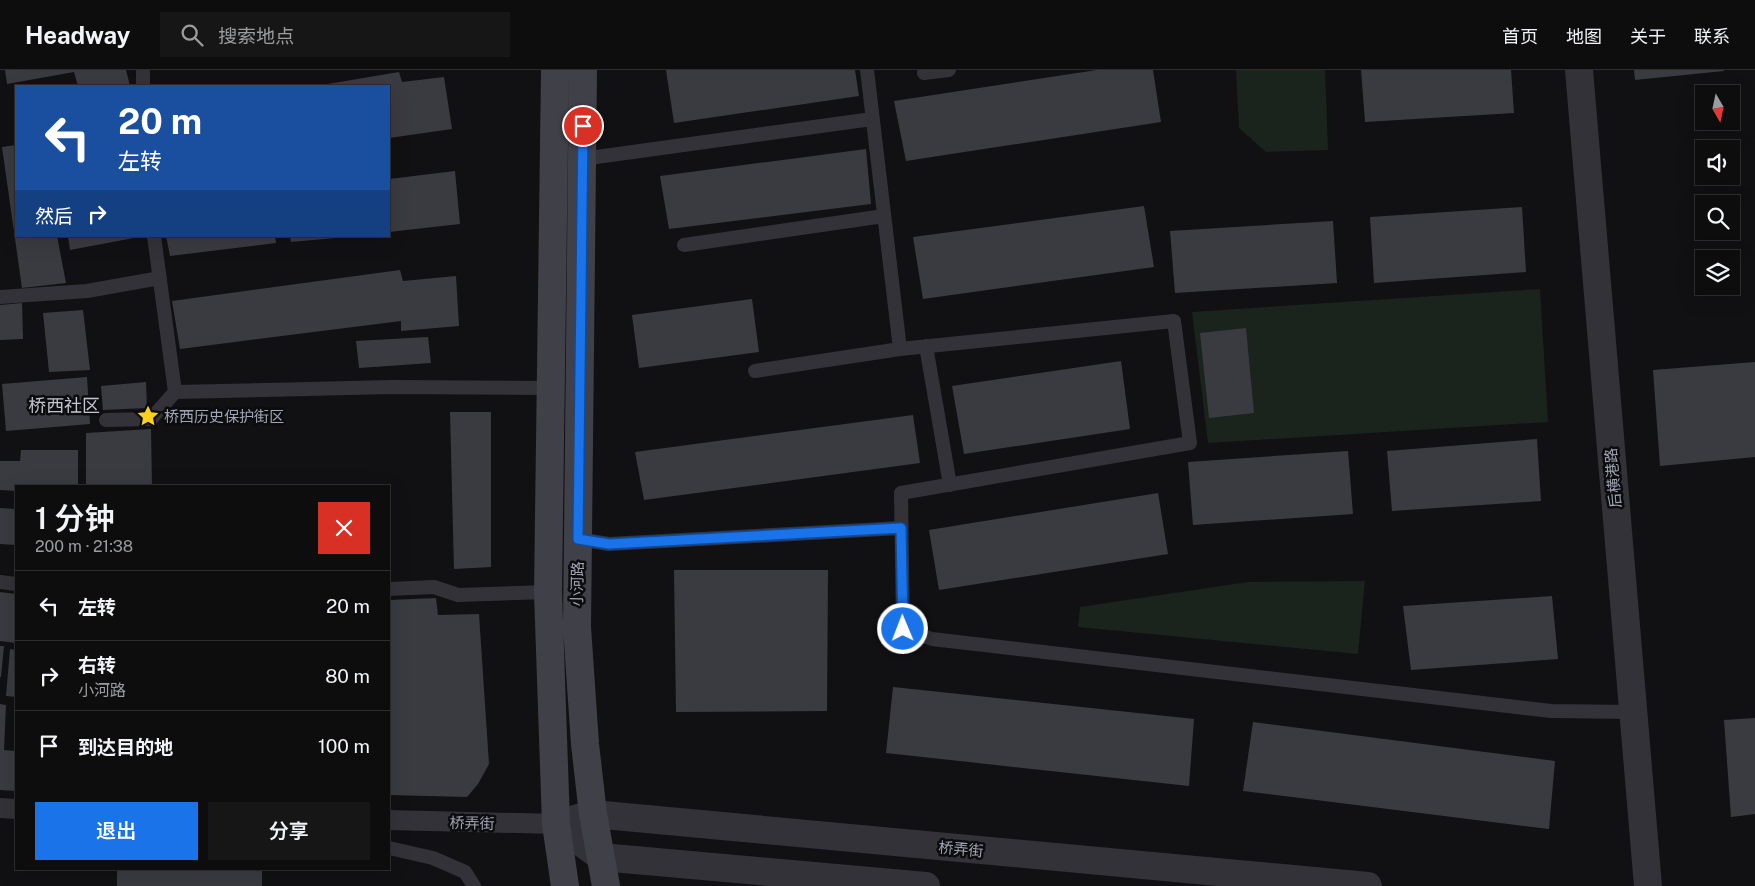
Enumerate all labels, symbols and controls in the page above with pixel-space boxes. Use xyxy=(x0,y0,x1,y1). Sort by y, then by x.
search box xyxy=(160,12,510,57)
text: Headway xyxy=(25,21,130,49)
icon: search xyxy=(178,21,206,49)
text: 搜索地点 xyxy=(218,25,294,47)
text: 首页 xyxy=(1502,26,1538,47)
text: 地图 xyxy=(1566,26,1602,47)
text: 关于 xyxy=(1630,26,1666,47)
text: 联系 xyxy=(1694,26,1730,47)
north arrow xyxy=(1695,85,1740,130)
map controls xyxy=(1695,85,1740,295)
text: 20 m xyxy=(118,101,202,142)
icon: left xyxy=(35,105,100,170)
pin xyxy=(562,105,604,147)
icon: arrive xyxy=(569,112,597,140)
button: sound xyxy=(1695,140,1740,185)
text: 左转 xyxy=(118,148,162,174)
button: search xyxy=(1695,195,1740,240)
icon: right xyxy=(83,200,111,228)
text: 然后 xyxy=(35,205,73,227)
button: layers xyxy=(1695,250,1740,295)
district label: 桥西社区 xyxy=(28,395,100,416)
place icon: 桥西历史保护街区 xyxy=(135,403,161,429)
place label: 桥西历史保护街区 xyxy=(164,408,284,425)
street label: 后横港路 xyxy=(1602,447,1624,509)
text: 1 分钟 xyxy=(35,500,115,536)
button: close xyxy=(318,502,370,554)
text: 200 m · 21:38 xyxy=(35,537,133,556)
street label: 小河路 xyxy=(568,561,586,607)
icon: left xyxy=(35,592,63,620)
text: 20 m xyxy=(326,595,370,617)
text: 左转 xyxy=(78,596,116,618)
position arrow xyxy=(876,602,928,654)
text: 右转 xyxy=(78,654,116,676)
icon: right xyxy=(35,662,63,690)
text: 80 m xyxy=(325,665,370,687)
text: 小河路 xyxy=(78,681,126,700)
icon: arrive xyxy=(35,732,63,760)
text: 100 m xyxy=(318,735,370,757)
text: 到达目的地 xyxy=(78,736,173,758)
button: 退出 xyxy=(35,802,198,860)
button: 分享 xyxy=(208,802,370,860)
street label: 桥弄街 xyxy=(449,814,495,832)
street label: 桥弄街 xyxy=(938,839,984,859)

